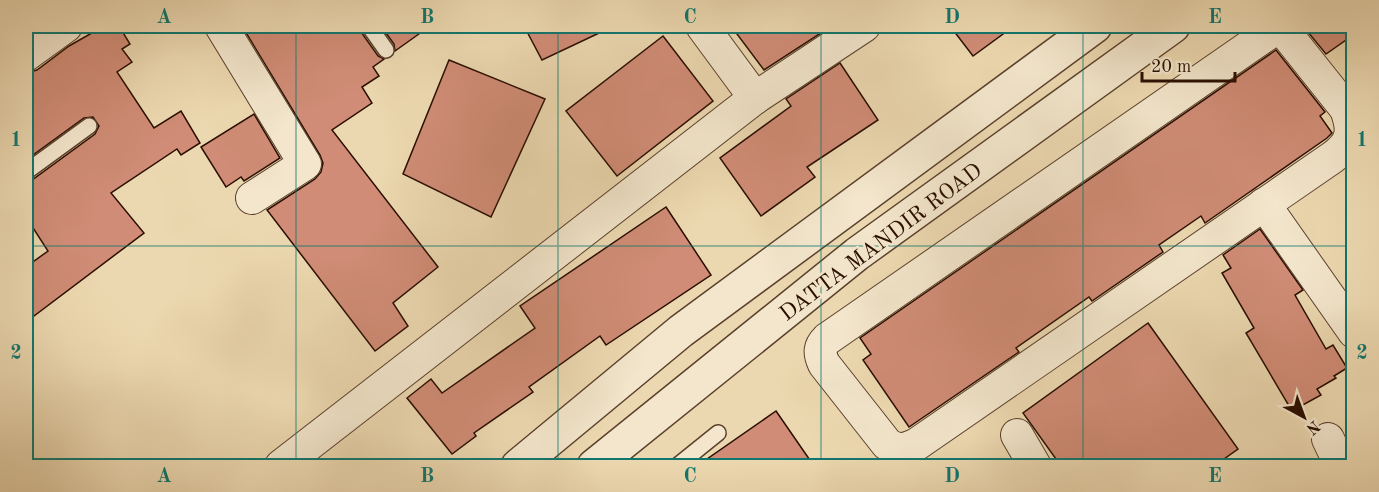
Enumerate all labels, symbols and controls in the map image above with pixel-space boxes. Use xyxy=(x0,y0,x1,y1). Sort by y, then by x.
text: A xyxy=(156,8,172,28)
text: B xyxy=(420,8,434,28)
text: C xyxy=(683,8,697,28)
text: D xyxy=(944,8,960,28)
text: E xyxy=(1208,8,1222,28)
scale bar xyxy=(1142,45,1235,83)
text: 20 m xyxy=(1151,58,1191,76)
text: 1 xyxy=(10,131,22,151)
text: 1 xyxy=(1356,131,1368,151)
street label: DATTA MANDIR ROAD xyxy=(776,159,986,326)
text: 2 xyxy=(10,344,22,364)
text: 2 xyxy=(1356,344,1368,364)
north arrow xyxy=(1274,387,1334,447)
text: N xyxy=(1302,417,1322,437)
text: A xyxy=(156,467,172,487)
text: B xyxy=(420,467,434,487)
text: C xyxy=(683,467,697,487)
text: D xyxy=(944,467,960,487)
text: E xyxy=(1208,467,1222,487)

